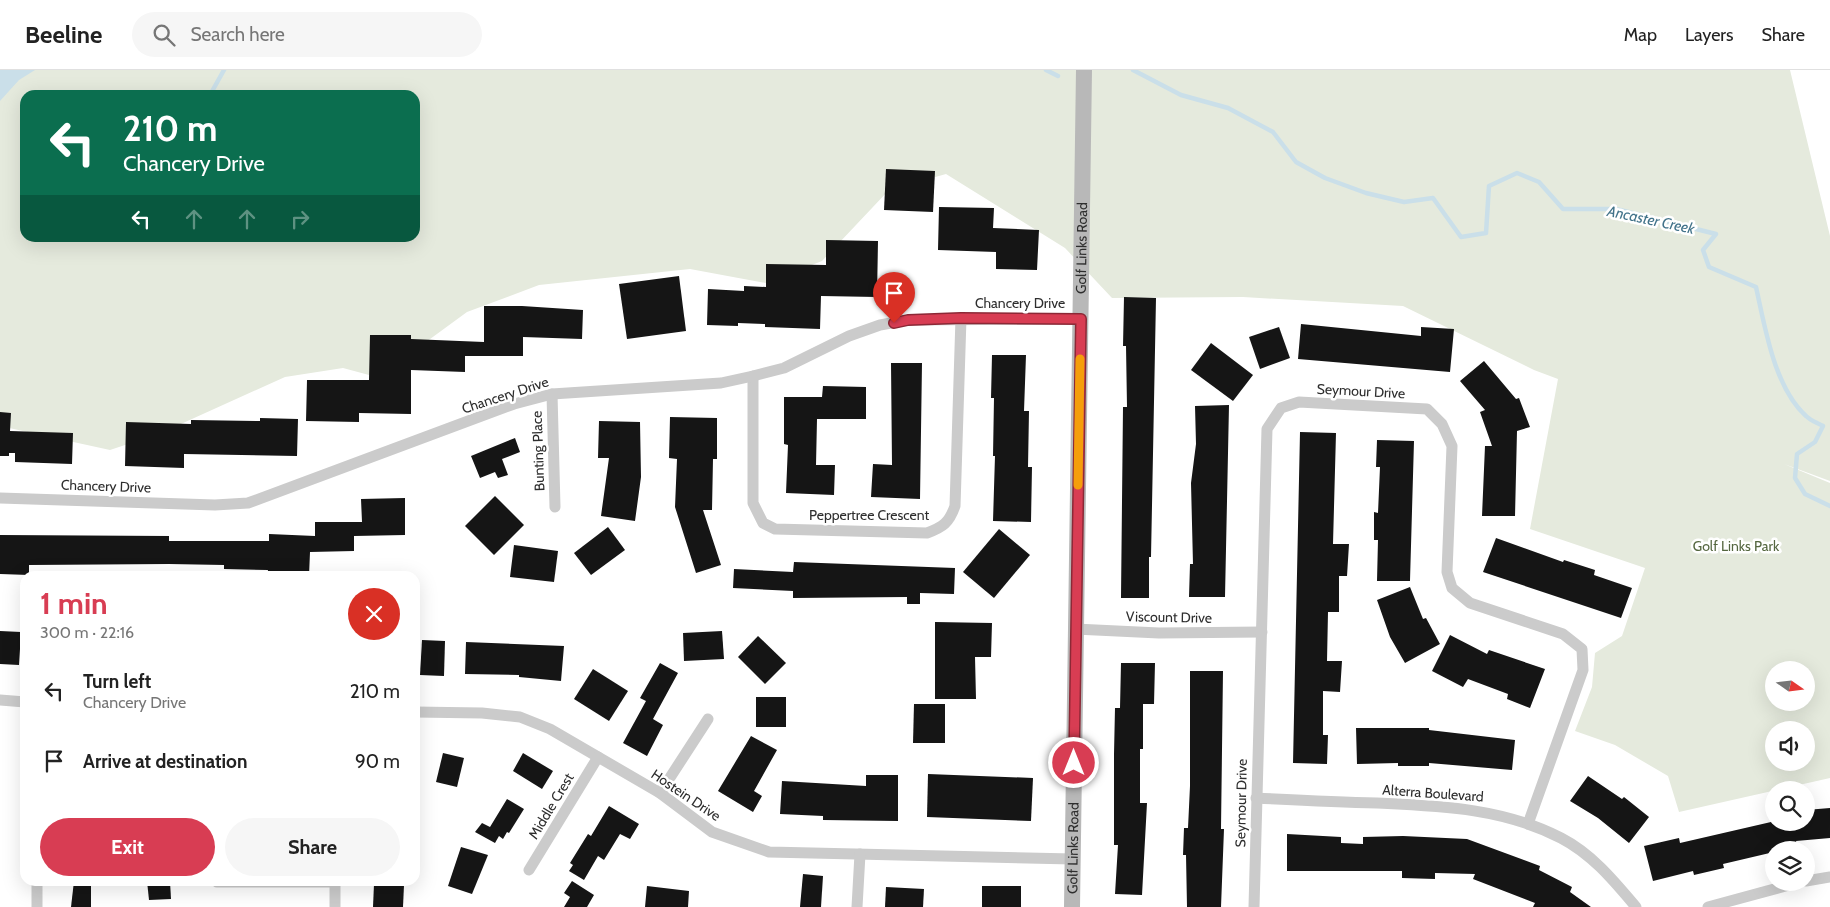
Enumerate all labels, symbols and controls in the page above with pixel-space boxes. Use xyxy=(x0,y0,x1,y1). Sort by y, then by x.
search box xyxy=(132,12,482,57)
text: Beeline xyxy=(25,20,102,49)
icon: search xyxy=(150,21,178,49)
text: Search here xyxy=(190,23,285,46)
text: Map xyxy=(1624,24,1657,46)
text: Layers xyxy=(1685,24,1734,46)
text: Share xyxy=(1762,24,1805,46)
text: 210 m xyxy=(123,107,217,150)
icon: left xyxy=(40,110,105,175)
text: Chancery Drive xyxy=(123,150,265,177)
street label: Golf Links Road xyxy=(1072,202,1091,294)
water label: Ancaster Creek xyxy=(1605,202,1697,238)
icon: left xyxy=(127,205,155,233)
icon: ahead xyxy=(180,205,208,233)
icon: ahead xyxy=(233,205,261,233)
icon: right xyxy=(286,205,314,233)
pin xyxy=(873,272,915,323)
icon: arrive xyxy=(880,279,908,307)
street label: Chancery Drive xyxy=(975,294,1065,312)
street label: Chancery Drive xyxy=(459,372,551,418)
street label: Seymour Drive xyxy=(1316,380,1406,402)
street label: Bunting Place xyxy=(528,411,548,491)
street label: Chancery Drive xyxy=(61,475,151,497)
street label: Peppertree Crescent xyxy=(809,506,929,524)
park label: Golf Links Park xyxy=(1693,537,1780,555)
text: 1 min xyxy=(40,585,108,622)
button: close xyxy=(348,588,400,640)
street label: Viscount Drive xyxy=(1126,607,1212,627)
text: 300 m · 22:16 xyxy=(40,623,134,642)
north arrow xyxy=(1765,661,1815,711)
map controls xyxy=(1765,661,1815,891)
text: Turn left xyxy=(83,670,151,693)
icon: left xyxy=(40,677,68,705)
text: 210 m xyxy=(350,680,400,703)
text: Chancery Drive xyxy=(83,693,186,712)
button: sound xyxy=(1765,721,1815,771)
position arrow xyxy=(1047,736,1099,788)
icon: arrive xyxy=(40,747,68,775)
text: Arrive at destination xyxy=(83,750,247,773)
text: 90 m xyxy=(355,750,400,773)
street label: Seymour Drive xyxy=(1231,759,1251,847)
street label: Hostein Drive xyxy=(648,765,724,825)
street label: Middle Crest xyxy=(524,770,578,842)
street label: Alterra Boulevard xyxy=(1382,780,1484,806)
button: search xyxy=(1765,781,1815,831)
street label: Golf Links Road xyxy=(1063,802,1083,894)
button: Exit xyxy=(40,818,215,876)
button: Share xyxy=(225,818,400,876)
button: layers xyxy=(1765,841,1815,891)

